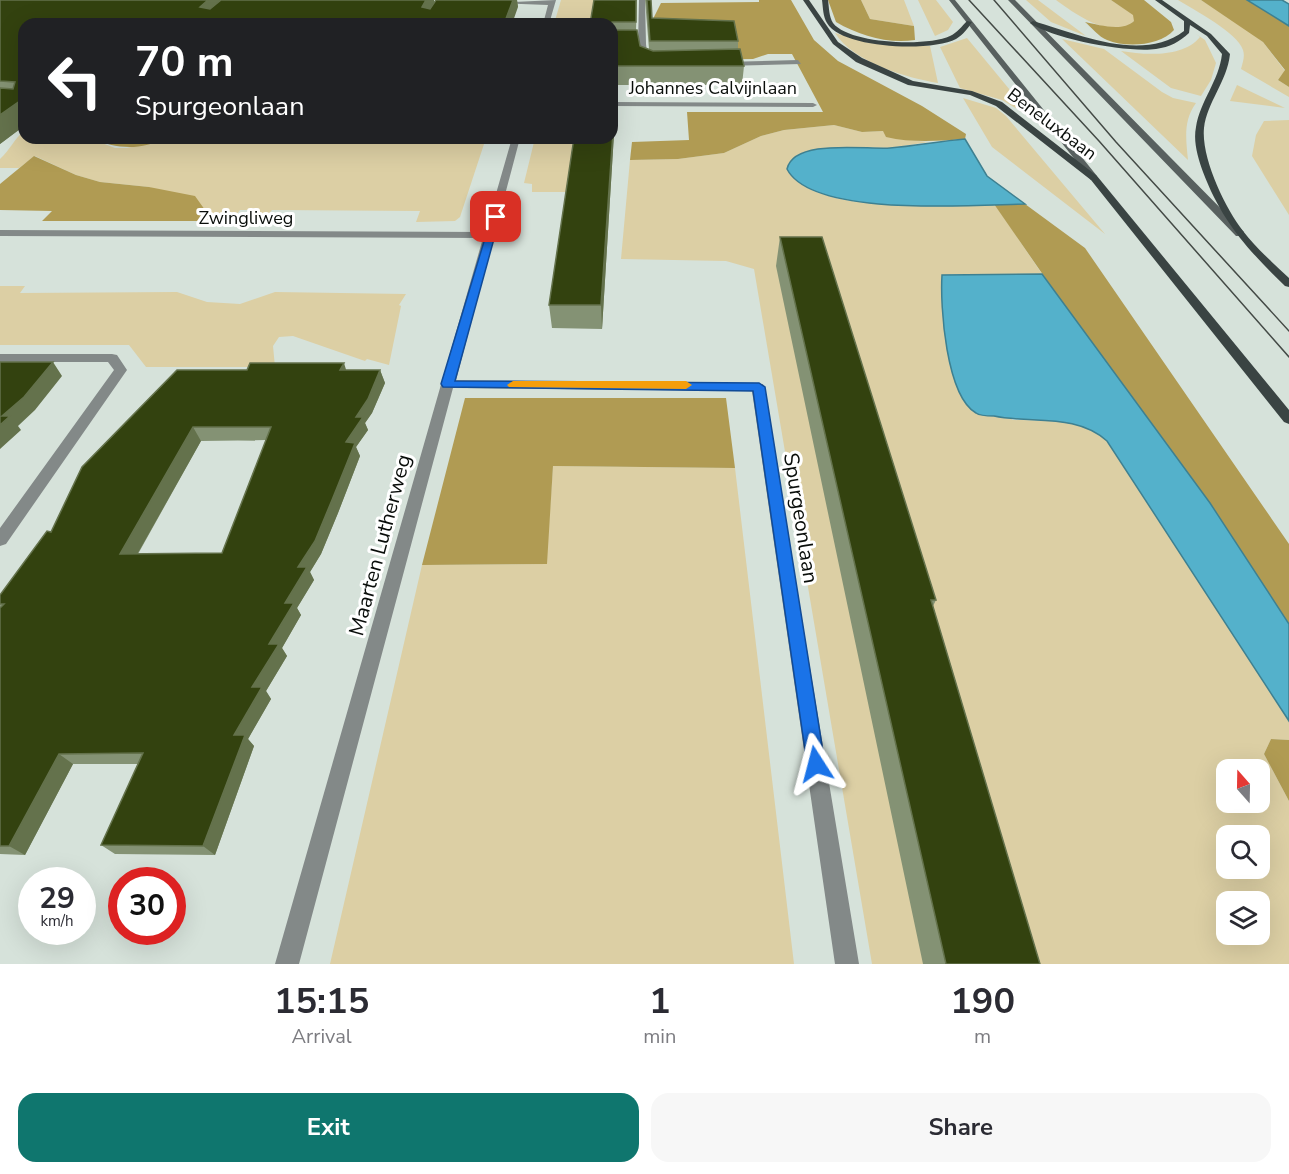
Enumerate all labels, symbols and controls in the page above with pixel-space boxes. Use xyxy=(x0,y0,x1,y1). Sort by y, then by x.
text: 70 m xyxy=(135,34,234,91)
icon: left xyxy=(36,42,114,120)
street label: Johannes Calvijnlaan xyxy=(628,76,797,100)
street label: Beneluxbaan xyxy=(1002,82,1102,166)
text: Spurgeonlaan xyxy=(135,88,304,125)
pin xyxy=(470,191,521,242)
icon: arrive xyxy=(479,200,512,233)
street label: Zwingliweg xyxy=(199,206,293,230)
street label: Maarten Lutherweg xyxy=(342,451,418,639)
street label: Spurgeonlaan xyxy=(777,451,825,585)
position arrow xyxy=(784,732,848,796)
north arrow xyxy=(1216,759,1270,813)
map controls xyxy=(1216,759,1270,945)
button: search xyxy=(1216,825,1270,879)
speed limit sign: 30 xyxy=(108,867,186,945)
text: 29 xyxy=(39,878,75,919)
button: layers xyxy=(1216,891,1270,945)
text: km/h xyxy=(40,911,74,931)
text: 15:15 xyxy=(274,977,369,1026)
text: 1 xyxy=(649,977,671,1026)
text: 190 xyxy=(950,977,1015,1026)
text: Arrival xyxy=(292,1023,352,1050)
text: min xyxy=(643,1023,676,1050)
text: m xyxy=(974,1023,991,1050)
button: Exit xyxy=(18,1093,639,1162)
button: Share xyxy=(651,1093,1271,1162)

